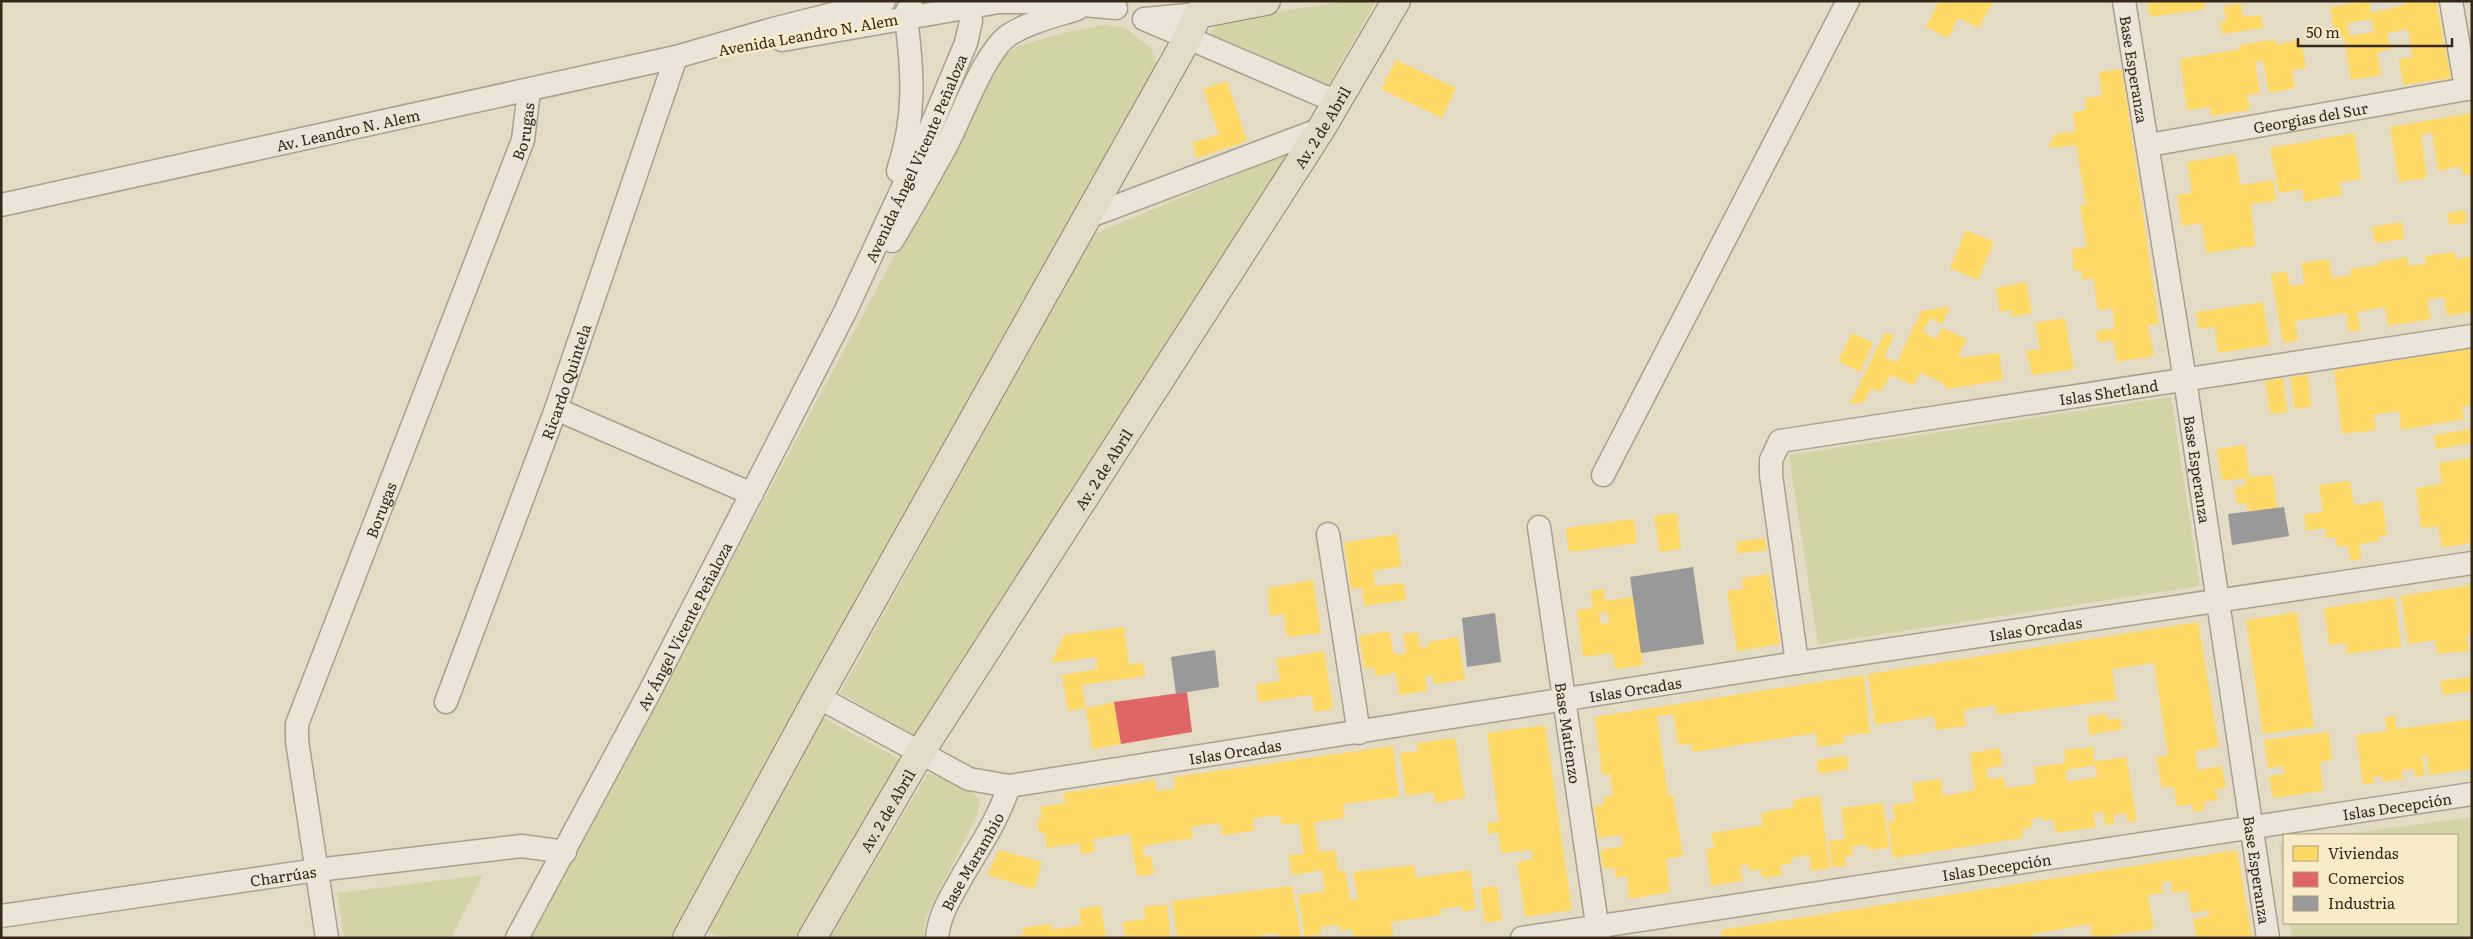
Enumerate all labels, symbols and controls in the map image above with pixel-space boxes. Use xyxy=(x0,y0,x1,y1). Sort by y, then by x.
street label: Avenida Leandro N. Alem xyxy=(716,7,900,61)
street label: Base Esperanza xyxy=(2115,13,2155,126)
scale bar xyxy=(2298,15,2452,47)
text: 50 m xyxy=(2306,20,2340,43)
street label: Avenida Ángel Vicente Peñaloza xyxy=(858,49,972,266)
street label: Av. 2 de Abril xyxy=(1287,81,1355,172)
street label: Georgias del Sur xyxy=(2251,95,2370,138)
street label: Borugas xyxy=(505,101,539,163)
street label: Av. Leandro N. Alem xyxy=(274,102,422,156)
street label: Ricardo Quintela xyxy=(534,320,596,443)
street label: Islas Shetland xyxy=(2057,372,2160,410)
street label: Base Esperanza xyxy=(2179,414,2218,526)
street label: Av. 2 de Abril xyxy=(1068,424,1137,514)
street label: Borugas xyxy=(359,478,401,541)
street label: Av Ángel Vicente Peñaloza xyxy=(631,537,737,714)
street label: Islas Orcadas xyxy=(1988,609,2084,646)
street label: Islas Orcadas xyxy=(1587,670,1683,707)
street label: Base Matienzo xyxy=(1550,680,1588,785)
street label: Islas Orcadas xyxy=(1187,732,1283,769)
street label: Av. 2 de Abril xyxy=(853,764,920,856)
street label: Islas Decepción xyxy=(2341,786,2453,825)
street label: Base Marambio xyxy=(934,808,1009,914)
street label: Base Esperanza xyxy=(2238,814,2277,926)
legend xyxy=(2283,834,2458,924)
text: Viviendas xyxy=(2328,841,2399,864)
street label: Islas Decepción xyxy=(1940,846,2053,886)
street label: Charrúas xyxy=(248,859,318,891)
text: Comercios xyxy=(2328,866,2404,889)
text: Industria xyxy=(2328,891,2396,914)

